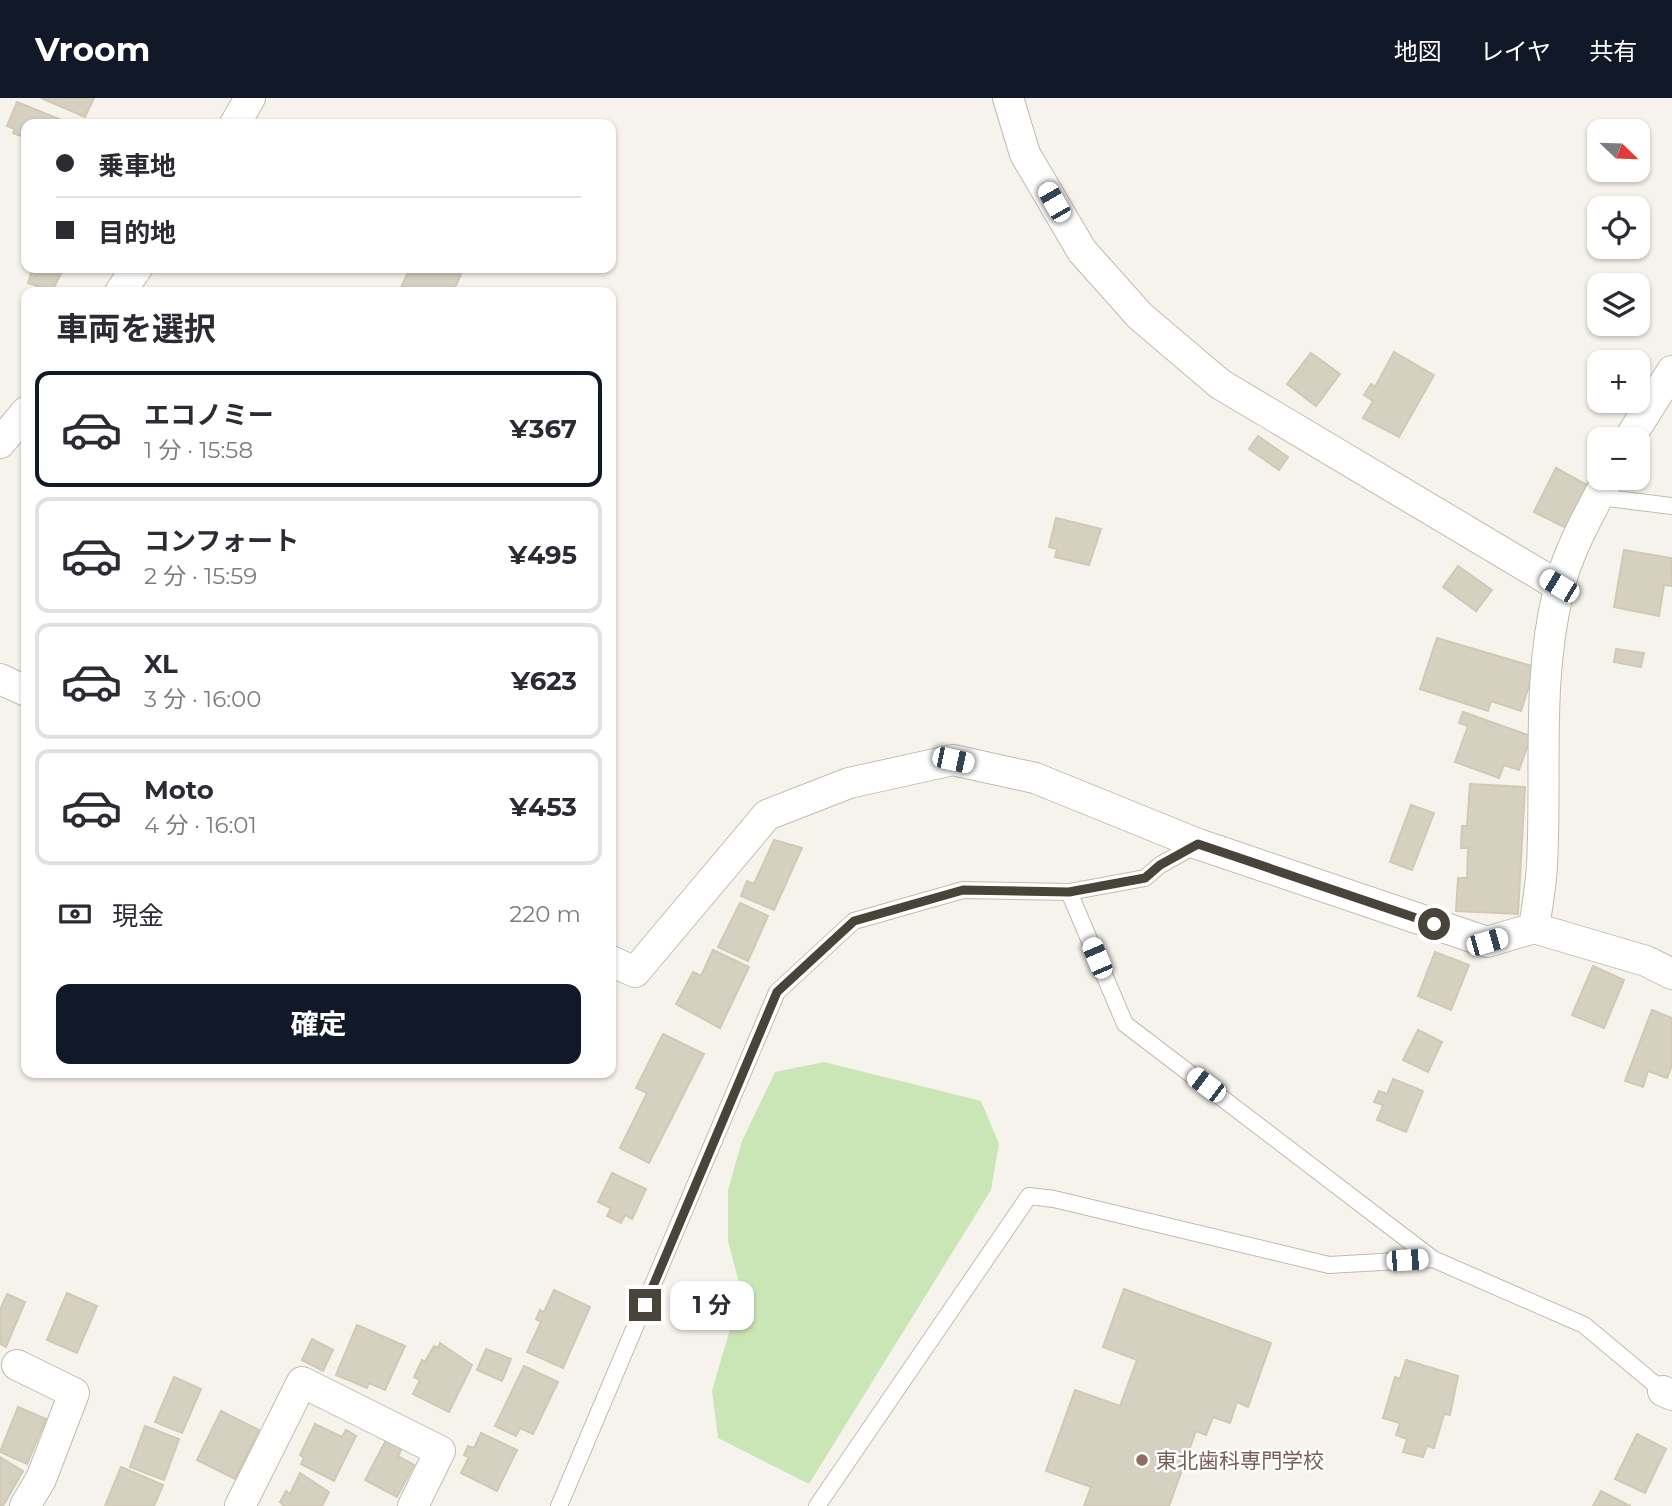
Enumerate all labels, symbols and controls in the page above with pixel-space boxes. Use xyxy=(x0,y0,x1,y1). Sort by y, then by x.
text: Vroom xyxy=(35,29,150,69)
text: 地図 xyxy=(1394,37,1442,66)
text: レイヤ xyxy=(1480,37,1551,66)
text: 共有 xyxy=(1589,37,1637,66)
north arrow xyxy=(1587,119,1650,182)
map controls xyxy=(1587,119,1650,490)
text: 乗車地 xyxy=(98,150,176,182)
car xyxy=(1035,179,1074,225)
button: locate xyxy=(1587,196,1650,259)
text: 目的地 xyxy=(98,217,176,249)
button: layers xyxy=(1587,273,1650,336)
text: 車両を選択 xyxy=(56,309,216,348)
button: + xyxy=(1587,350,1650,413)
icon: car xyxy=(60,398,123,461)
text: エコノミー xyxy=(144,399,274,431)
text: ¥367 xyxy=(510,413,577,445)
button: − xyxy=(1587,427,1650,490)
text: 1 分 · 15:58 xyxy=(144,436,253,464)
icon: car xyxy=(60,524,123,587)
text: コンフォート xyxy=(144,525,299,557)
text: ¥495 xyxy=(508,539,577,571)
text: 2 分 · 15:59 xyxy=(144,562,257,590)
car xyxy=(1536,566,1583,606)
text: XL xyxy=(144,648,178,680)
icon: car xyxy=(60,650,123,713)
text: ¥623 xyxy=(511,665,577,697)
text: 3 分 · 16:00 xyxy=(144,685,261,713)
car xyxy=(931,745,976,775)
text: Moto xyxy=(144,774,214,806)
icon: car xyxy=(60,776,123,839)
text: ¥453 xyxy=(509,791,577,823)
text: 4 分 · 16:01 xyxy=(144,811,257,839)
icon: cash xyxy=(56,895,94,933)
text: 現金 xyxy=(112,900,164,932)
text: 220 m xyxy=(509,900,581,928)
route start xyxy=(1418,908,1450,940)
car xyxy=(1464,926,1511,958)
car xyxy=(1080,935,1115,981)
button: 確定 xyxy=(56,984,581,1064)
car xyxy=(1183,1064,1230,1106)
car xyxy=(1386,1248,1429,1272)
callout: 1 分 xyxy=(670,1280,754,1330)
route end xyxy=(629,1289,661,1321)
text: 1 分 xyxy=(693,1291,731,1319)
place label: 東北歯科専門学校 xyxy=(1156,1448,1324,1473)
marker: 東北歯科専門学校 xyxy=(1134,1452,1150,1468)

